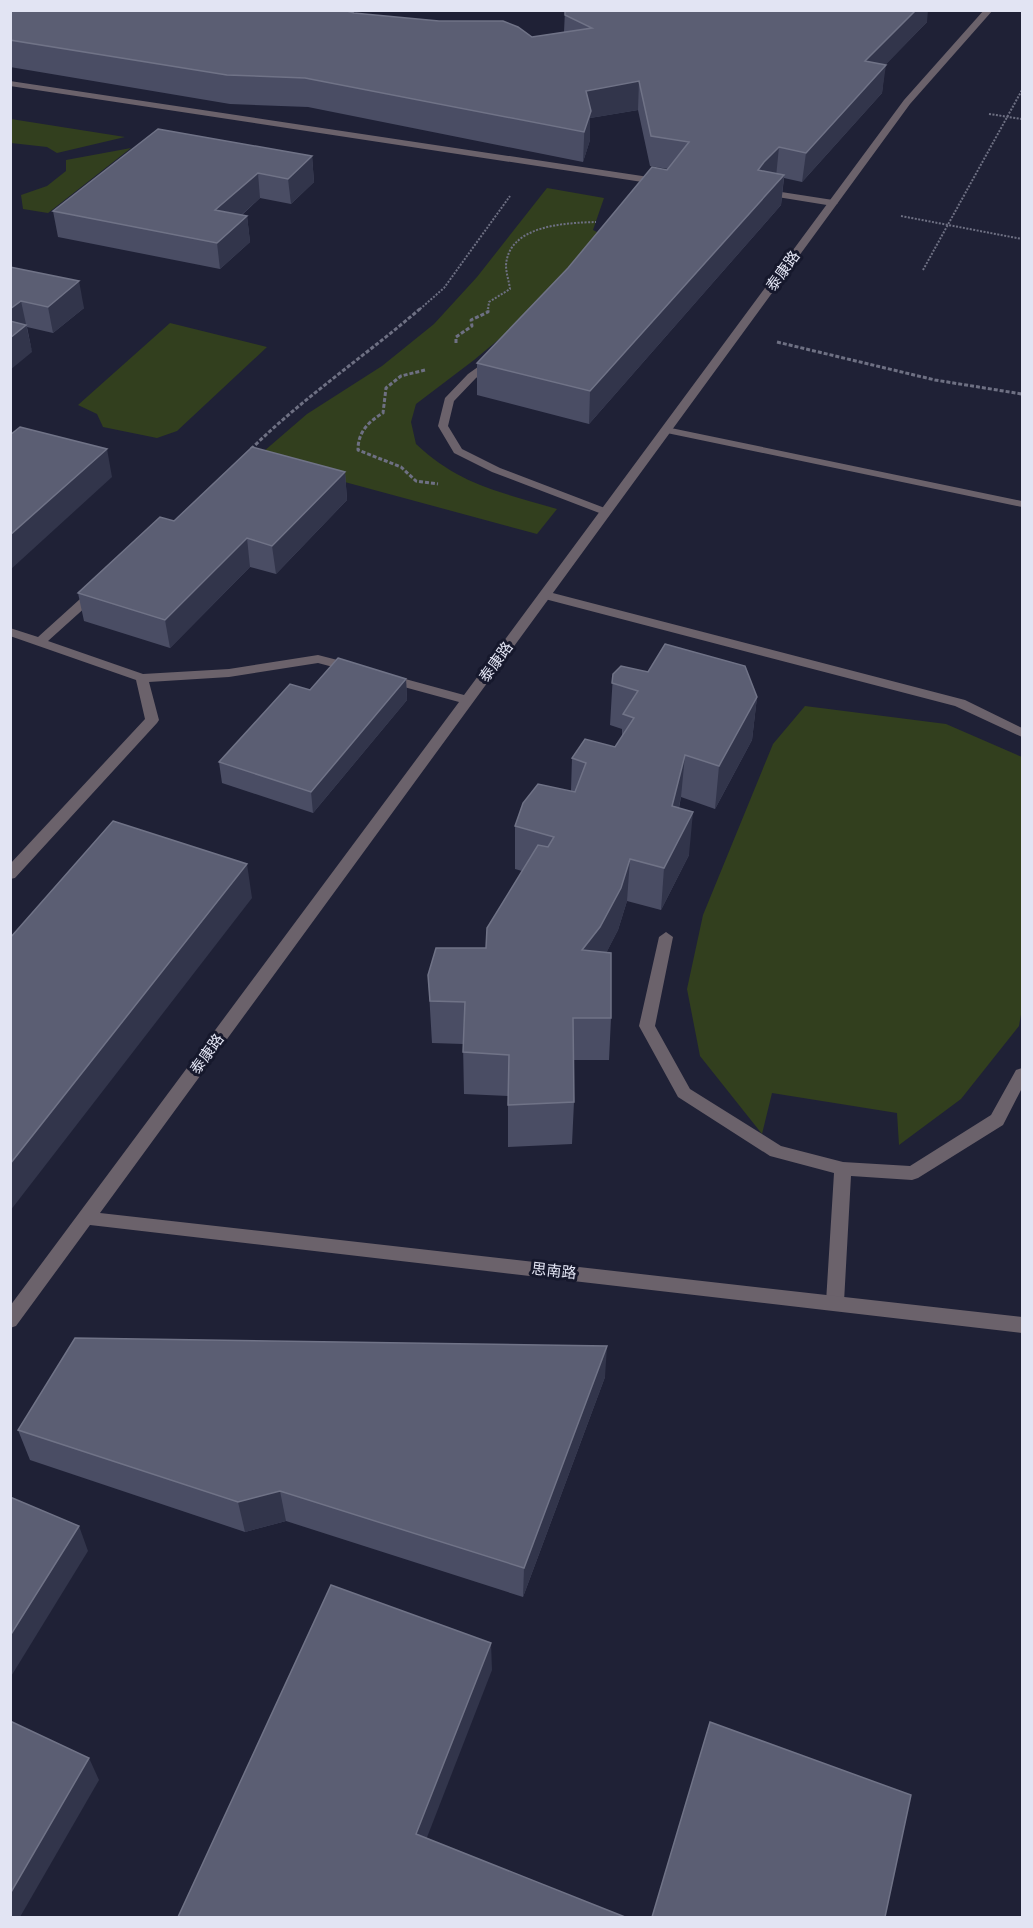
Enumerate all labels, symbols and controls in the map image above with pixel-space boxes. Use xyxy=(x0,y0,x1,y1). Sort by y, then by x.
street label: 泰康路 xyxy=(762,247,804,294)
street label: 泰康路 xyxy=(475,638,517,685)
street label: 泰康路 xyxy=(186,1030,228,1077)
street label: 思南路 xyxy=(531,1259,577,1282)

